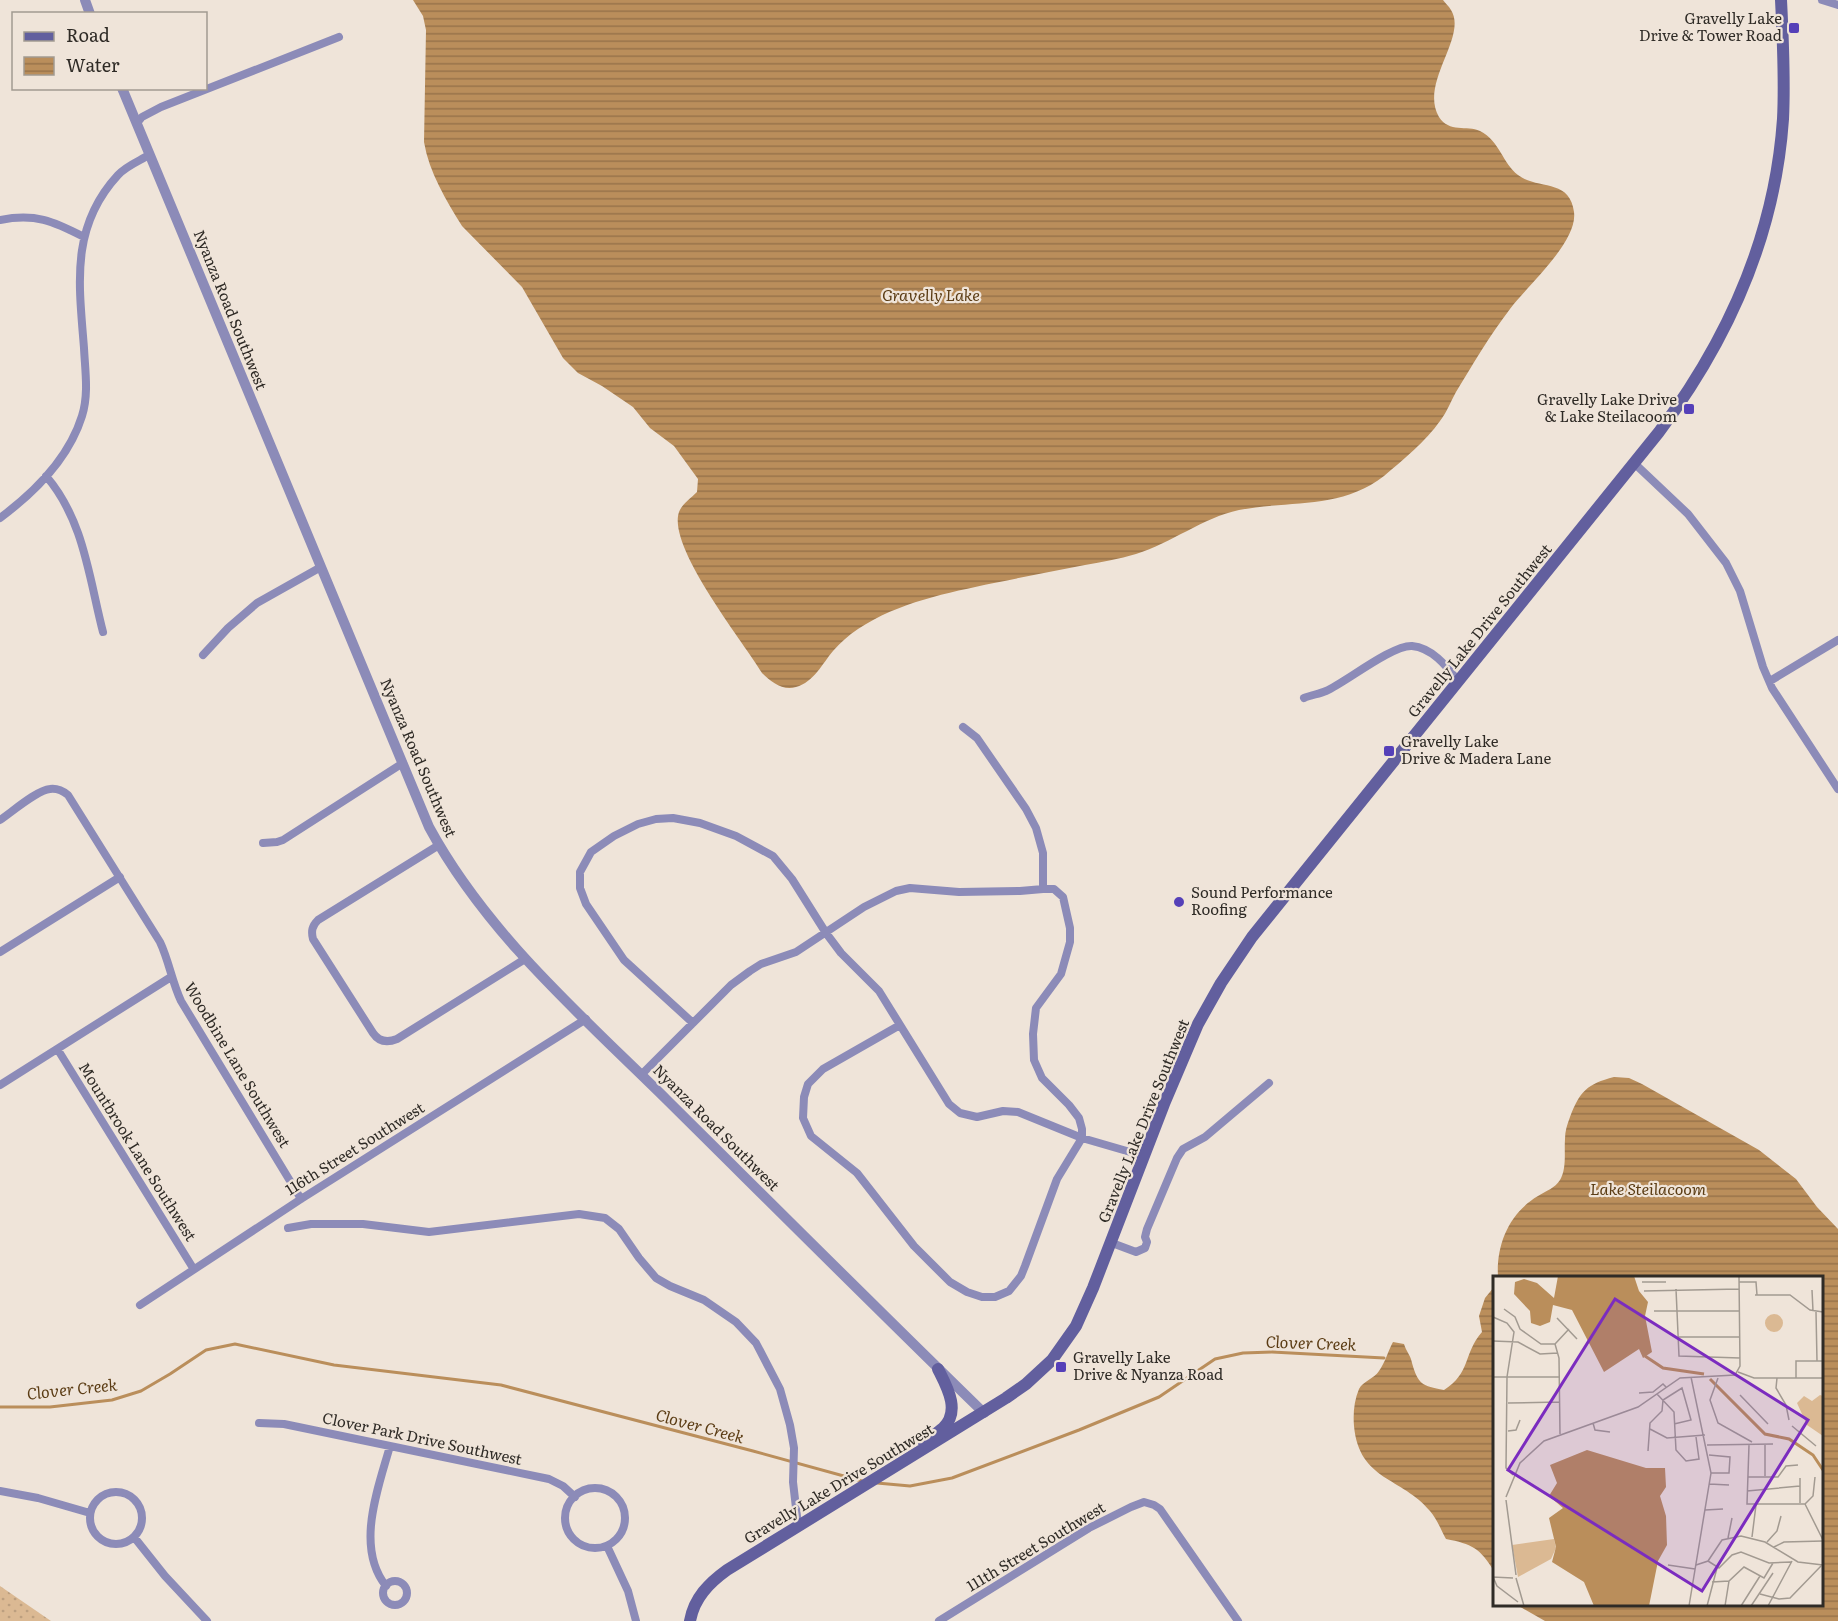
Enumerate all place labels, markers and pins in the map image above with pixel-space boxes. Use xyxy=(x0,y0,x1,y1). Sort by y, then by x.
place label: Gravelly Lake Drive & Tower Road xyxy=(1639,6,1782,46)
marker: Gravelly Lake Drive & Tower Road xyxy=(1787,21,1801,35)
place label: Gravelly Lake Drive & Lake Steilacoom xyxy=(1537,387,1677,427)
marker: Gravelly Lake Drive & Lake Steilacoom xyxy=(1682,402,1696,416)
place label: Gravelly Lake Drive & Madera Lane xyxy=(1401,729,1551,769)
marker: Gravelly Lake Drive & Madera Lane xyxy=(1382,744,1396,758)
place label: Sound Performance Roofing xyxy=(1191,880,1333,920)
marker: Sound Performance Roofing xyxy=(1172,895,1186,909)
place label: Gravelly Lake Drive & Nyanza Road xyxy=(1073,1345,1223,1385)
marker: Gravelly Lake Drive & Nyanza Road xyxy=(1054,1360,1068,1374)

